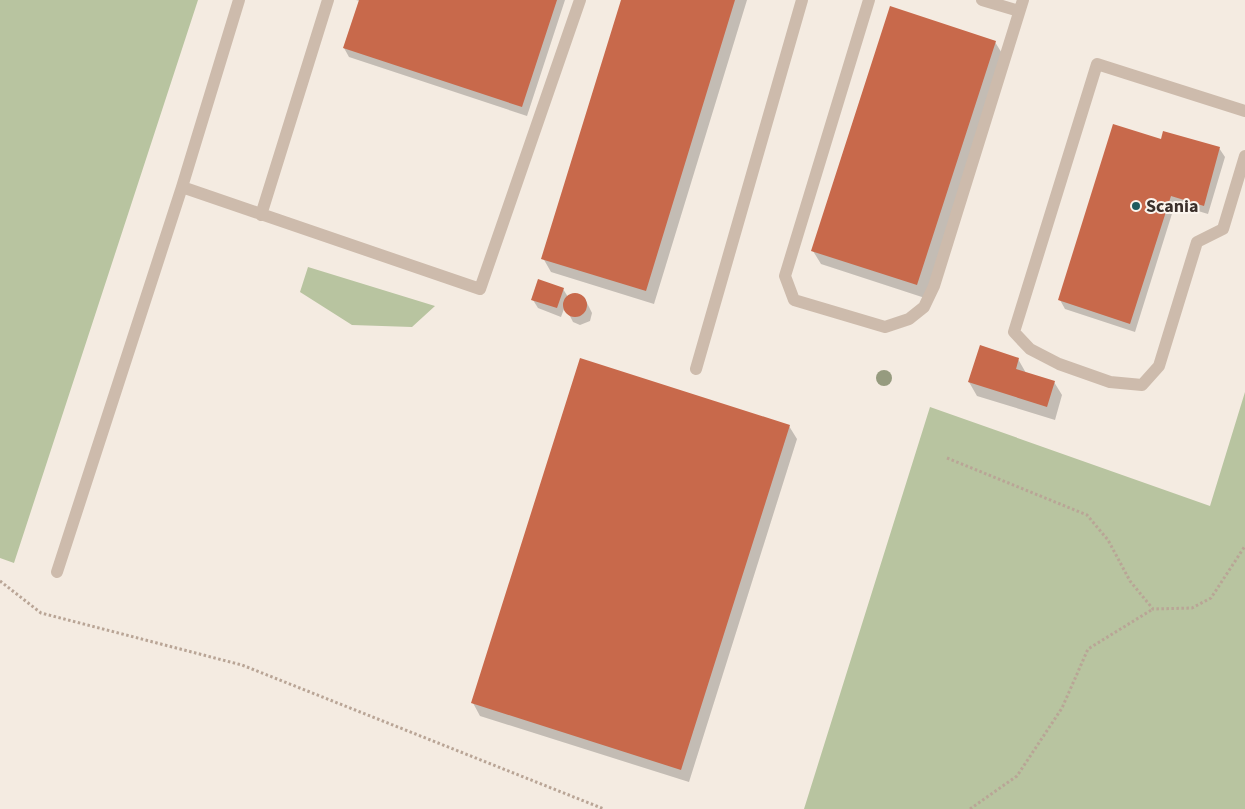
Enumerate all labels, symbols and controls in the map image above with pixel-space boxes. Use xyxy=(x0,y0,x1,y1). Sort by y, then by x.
place label: Scania xyxy=(1146,194,1199,219)
marker: Scania xyxy=(1130,200,1142,212)

